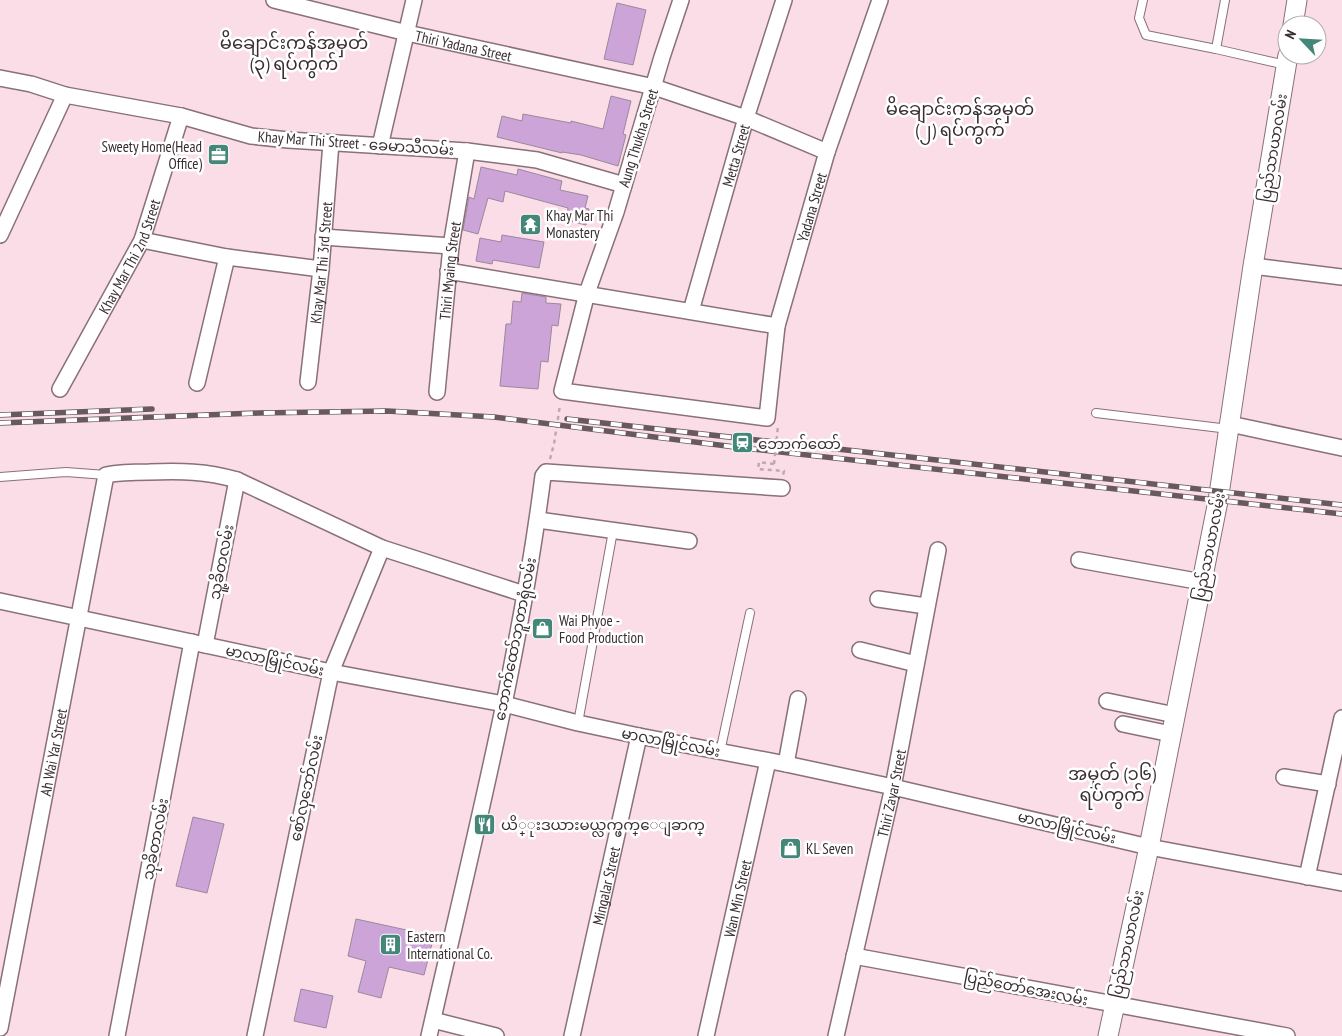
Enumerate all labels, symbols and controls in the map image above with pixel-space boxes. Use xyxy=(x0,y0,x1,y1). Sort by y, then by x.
north arrow xyxy=(1277,15,1327,65)
street label: Thiri Yadana Street xyxy=(414,26,514,65)
text: N xyxy=(1280,27,1300,42)
district label: မိချောင်းကန်အမှတ် (၃) ရပ်ကွက် xyxy=(220,29,368,79)
street label: Aung Thukha Street xyxy=(614,86,662,190)
street label: ပြည်သာယာလမ်း xyxy=(1255,92,1294,204)
district label: မိချောင်းကန်အမှတ် (၂) ရပ်ကွက် xyxy=(886,95,1034,145)
street label: Metta Street xyxy=(717,122,753,189)
street label: Khay Mar Thi Street - ခေမာသီလမ်း xyxy=(257,127,455,159)
place label: Sweety Home(Head Office) xyxy=(101,137,203,173)
office icon: Sweety Home(Head Office) xyxy=(206,143,230,167)
street label: Yadana Street xyxy=(792,170,830,244)
street label: Khay Mar Thi 2nd Street xyxy=(94,197,164,317)
street label: Khay Mar Thi 3rd Street xyxy=(305,201,336,325)
place label: Khay Mar Thi Monastery xyxy=(546,206,613,242)
temple icon: Khay Mar Thi Monastery xyxy=(518,212,542,236)
street label: Thiri Myaing Street xyxy=(434,220,464,321)
station icon: ဘောက်ထော် xyxy=(730,431,754,455)
place label: ဘောက်ထော် xyxy=(758,434,841,453)
street label: ပြည်သာယာလမ်း xyxy=(1189,491,1232,603)
street label: သူ့ခိတလမ်း xyxy=(204,523,241,602)
street label: ဘောက်ထော်ဘူတာရုံလမ်း xyxy=(490,556,543,723)
place label: Wai Phyoe - Food Production xyxy=(559,611,644,647)
shop icon: Wai Phyoe - Food Production xyxy=(531,617,555,641)
street label: မာလာမြိုင်လမ်း xyxy=(223,640,326,683)
street label: Ah Wai Yar Street xyxy=(35,707,71,797)
street label: မာလာမြိုင်လမ်း xyxy=(619,723,722,764)
street label: စော်လှဘော်လမ်း xyxy=(285,733,329,844)
street label: Thiri Zayar Street xyxy=(872,748,909,839)
district label: အမှတ် (၁၆) ရပ်ကွက် xyxy=(1068,761,1157,810)
street label: သုခိတာလမ်း xyxy=(138,796,175,882)
street label: မာလာမြိုင်လမ်း xyxy=(1015,806,1118,850)
restaurant icon: ယိ္ုးဒယားမယ္လက္ဖက္ေျခာက္ xyxy=(473,812,497,836)
place label: ယိ္ုးဒယားမယ္လက္ဖက္ေျခာက္ xyxy=(501,815,705,837)
shop icon: KL Seven xyxy=(778,836,802,860)
place label: KL Seven xyxy=(806,839,853,858)
street label: Mingalar Street xyxy=(588,845,624,927)
street label: Wan Min Street xyxy=(719,858,755,939)
street label: ပြည်သာယာလမ်း xyxy=(1106,888,1151,1000)
place label: Eastern International Co. xyxy=(407,927,493,963)
building icon: Eastern International Co. xyxy=(379,933,403,957)
street label: ပြည်တော်အေးလမ်း xyxy=(962,967,1090,1012)

